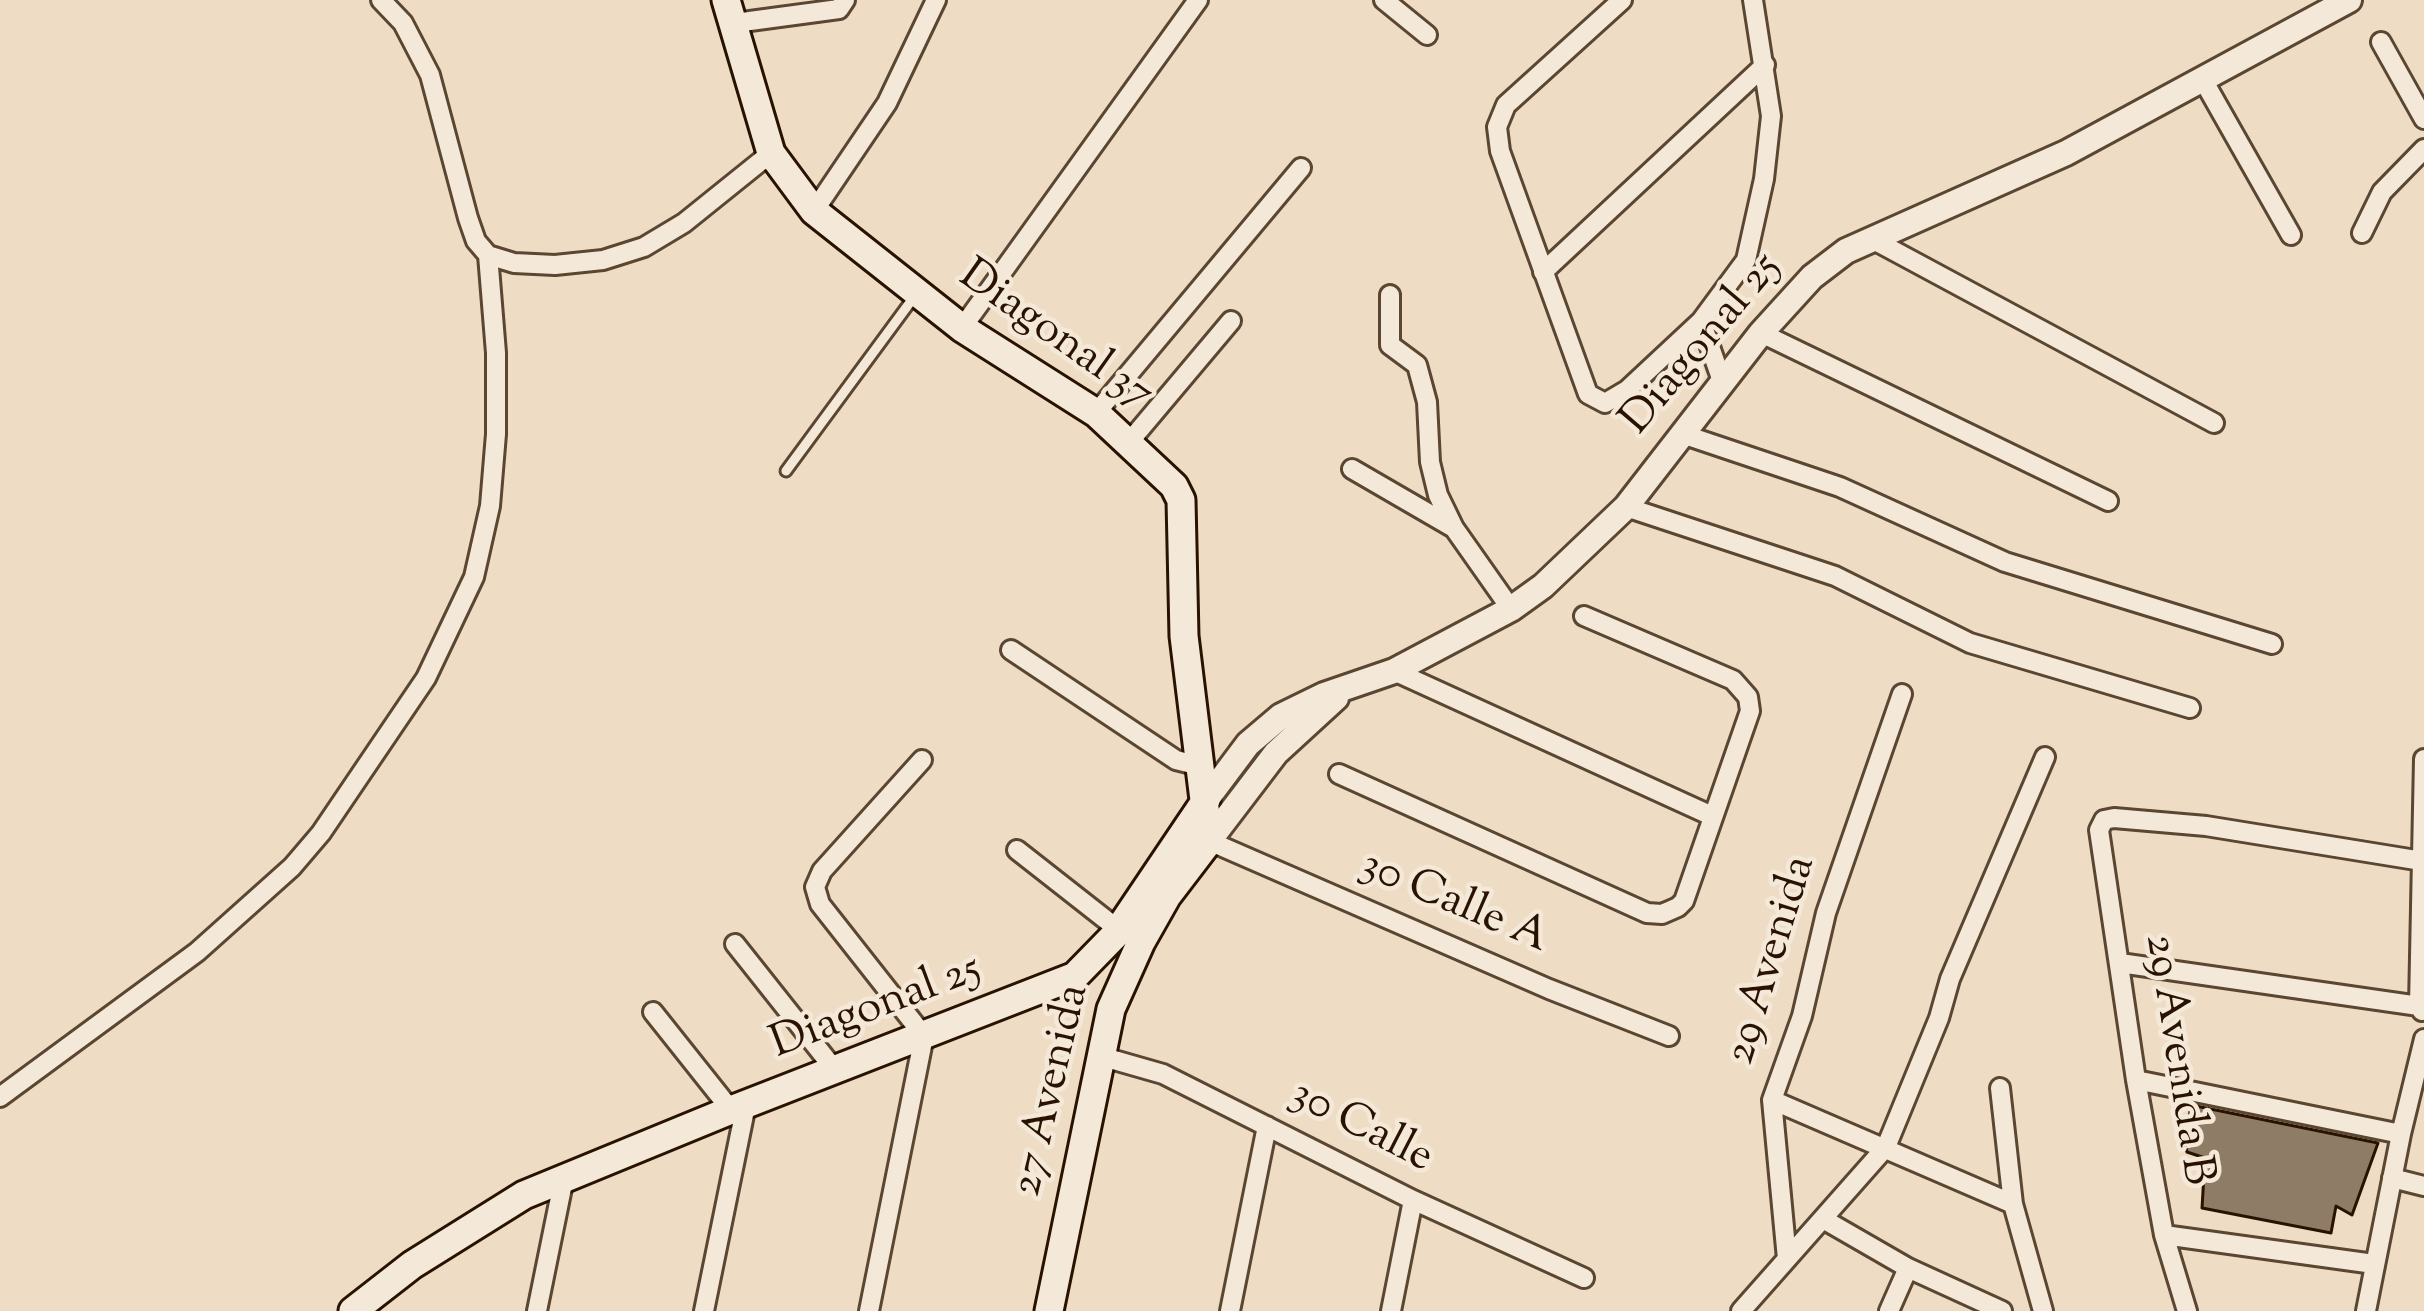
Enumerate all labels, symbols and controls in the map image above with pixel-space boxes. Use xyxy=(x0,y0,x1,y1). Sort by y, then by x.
street label: Diagonal 25 xyxy=(1612,244,1796,448)
street label: Diagonal 37 xyxy=(946,251,1162,425)
street label: 30 Calle A xyxy=(1351,841,1555,969)
street label: 29 Avenida xyxy=(1717,850,1831,1072)
street label: 29 Avenida B xyxy=(2129,931,2221,1189)
street label: Diagonal 25 xyxy=(764,945,990,1075)
street label: 27 Avenida xyxy=(1003,980,1105,1202)
street label: 30 Calle xyxy=(1280,1070,1440,1188)

